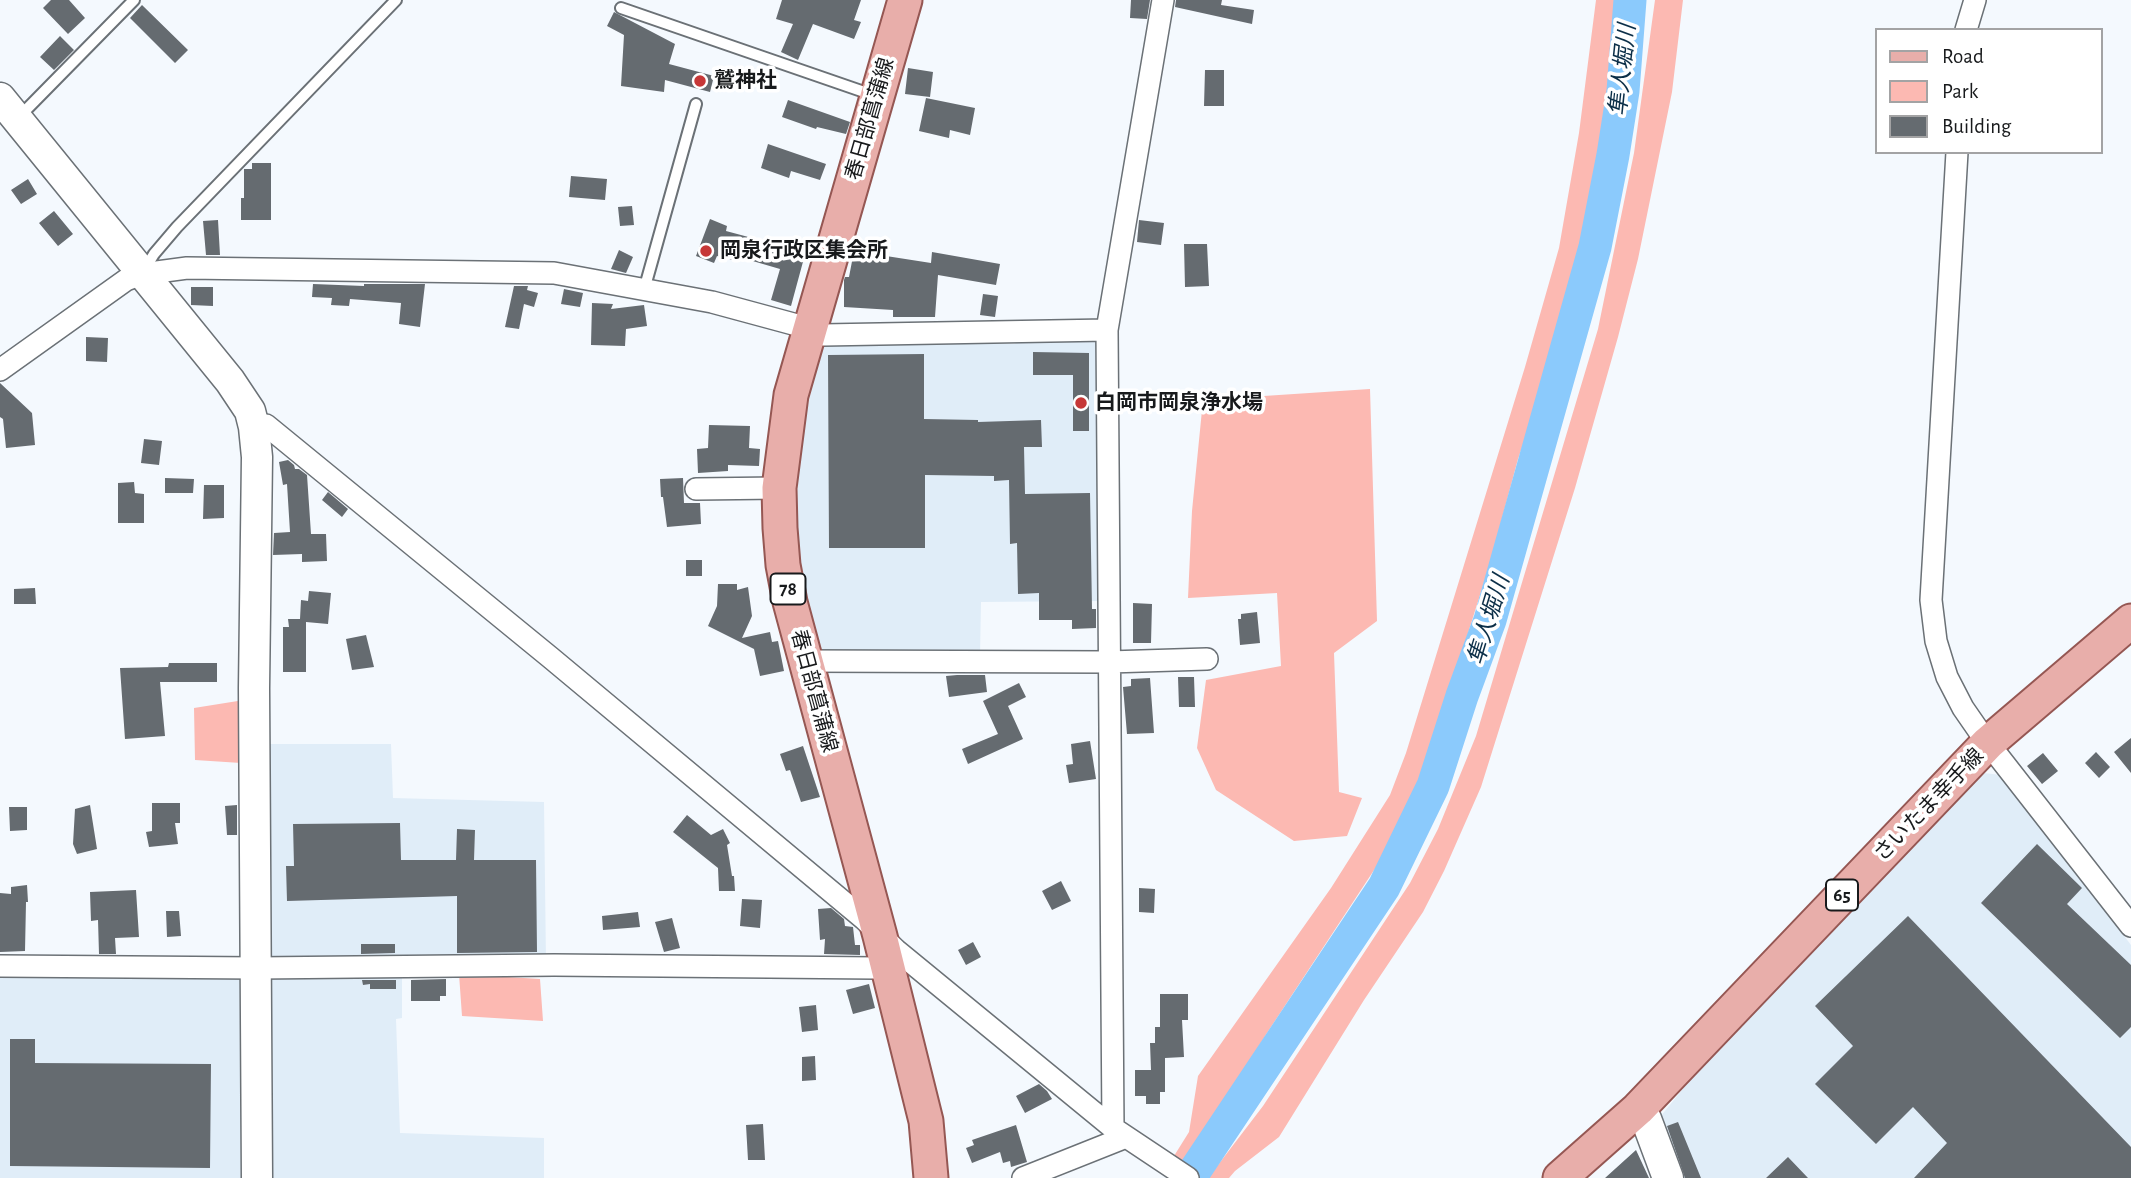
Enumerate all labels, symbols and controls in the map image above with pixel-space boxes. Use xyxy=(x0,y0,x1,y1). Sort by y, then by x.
water label: 隼人堀川 xyxy=(1604,23,1642,117)
legend xyxy=(1876,28,2103,154)
text: Road xyxy=(1942,46,1984,67)
street label: 春日部菖蒲線 xyxy=(841,55,899,183)
place label: 鷲神社 xyxy=(714,68,777,94)
marker: 鷲神社 xyxy=(692,73,708,89)
text: Park xyxy=(1942,81,1978,102)
text: Building xyxy=(1942,116,2011,137)
place label: 岡泉行政区集会所 xyxy=(720,238,888,264)
marker: 岡泉行政区集会所 xyxy=(698,243,714,259)
place label: 白岡市岡泉浄水場 xyxy=(1095,390,1263,416)
marker: 白岡市岡泉浄水場 xyxy=(1073,395,1089,411)
water label: 隼人堀川 xyxy=(1462,572,1516,668)
road number: 78 xyxy=(770,574,806,604)
street label: 春日部菖蒲線 xyxy=(786,627,842,755)
street label: さいたま幸手線 xyxy=(1869,743,1989,867)
road number: 65 xyxy=(1826,880,1858,911)

